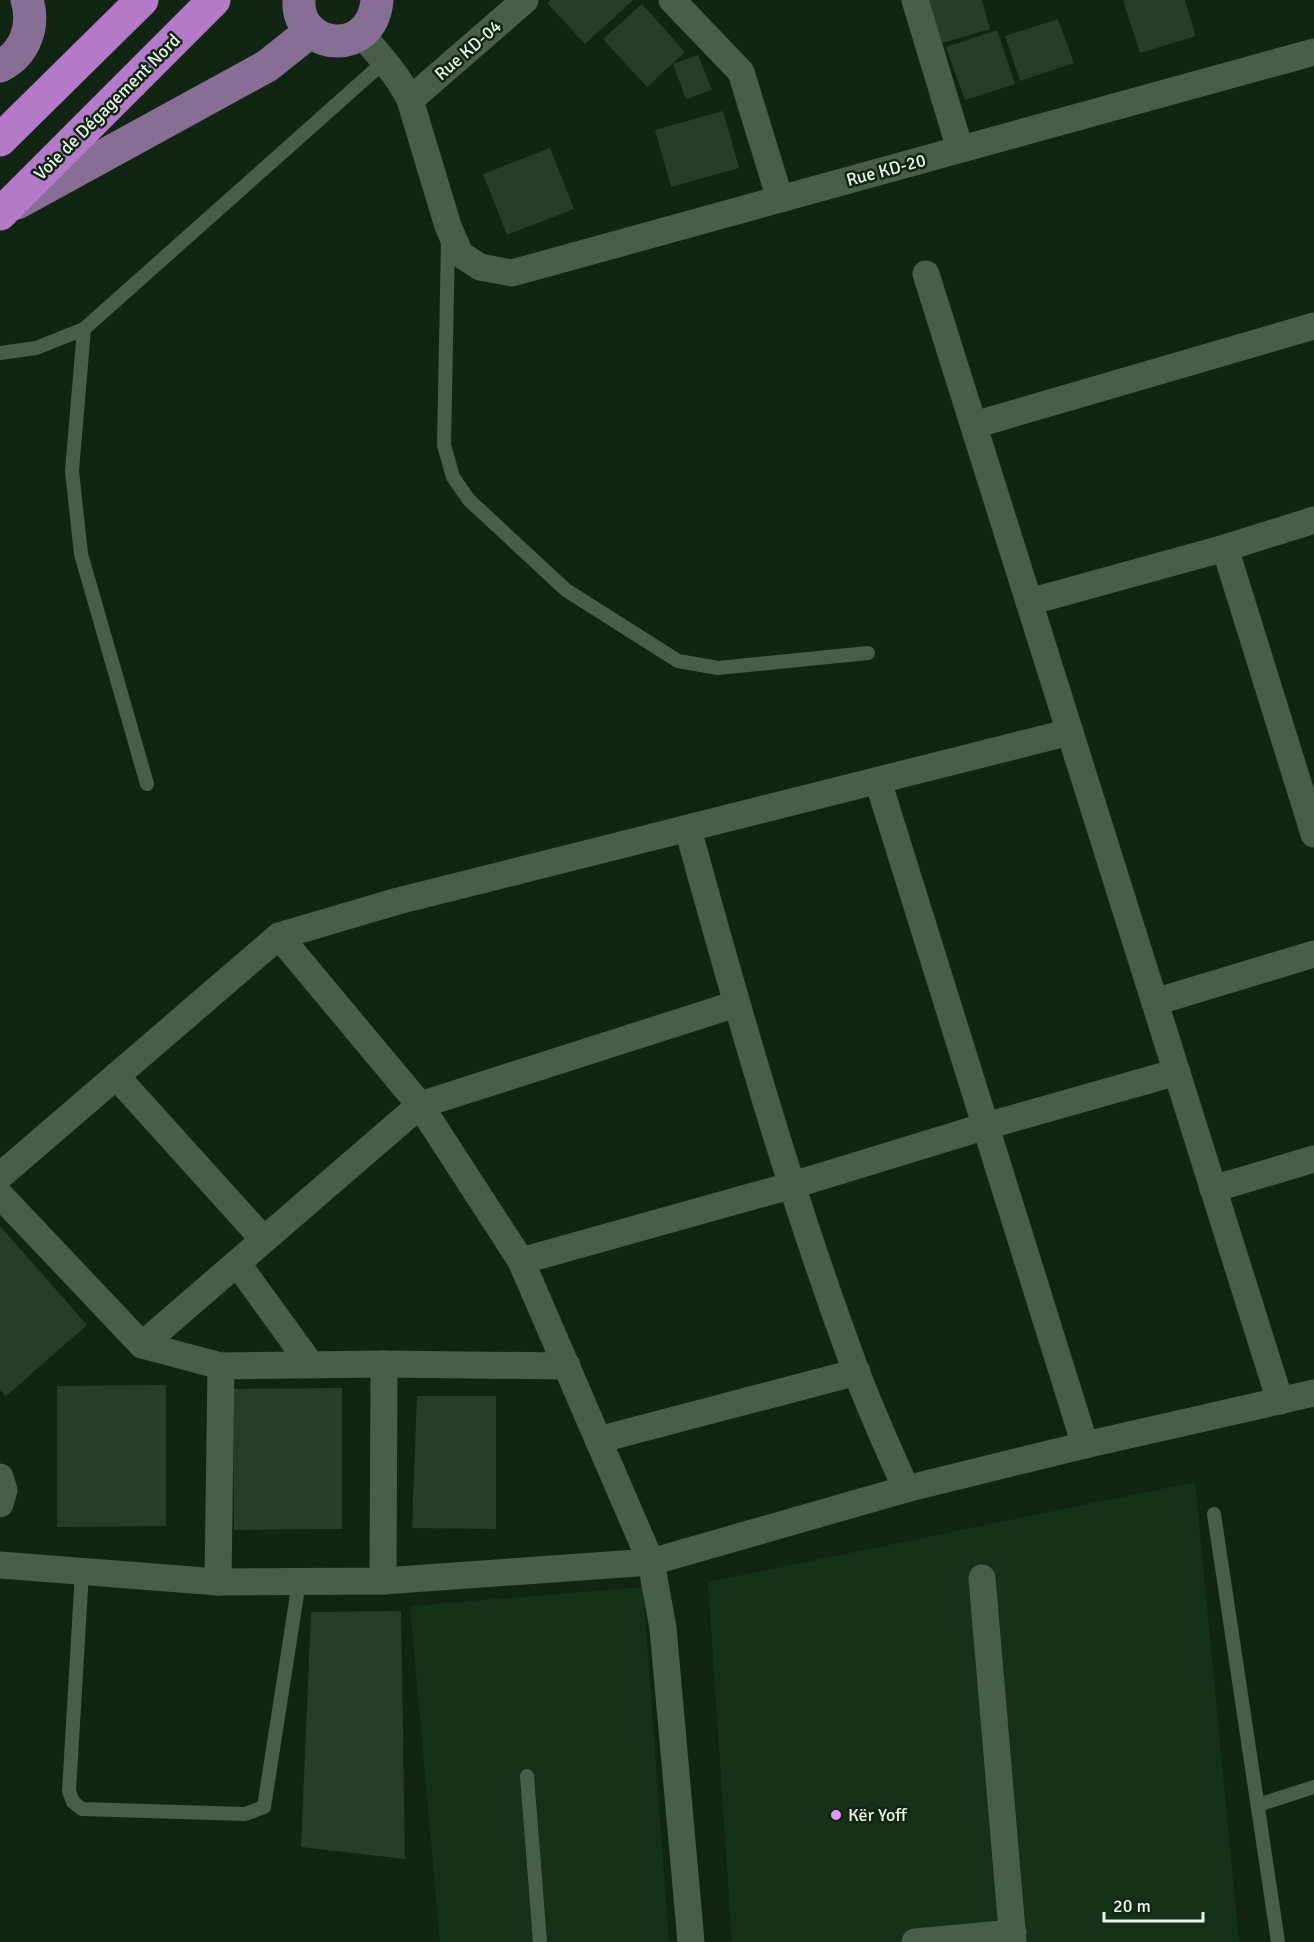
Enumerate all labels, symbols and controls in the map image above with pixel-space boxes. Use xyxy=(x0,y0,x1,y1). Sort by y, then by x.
street label: Rue KD-04 xyxy=(430,15,506,85)
street label: Voie de Dégagement Nord xyxy=(29,29,185,185)
street label: Rue KD-20 xyxy=(844,149,928,191)
place label: Kër Yoff xyxy=(848,1804,908,1826)
marker: Kër Yoff xyxy=(829,1808,843,1822)
scale bar xyxy=(1104,1885,1203,1923)
text: 20 m xyxy=(1113,1895,1151,1917)

